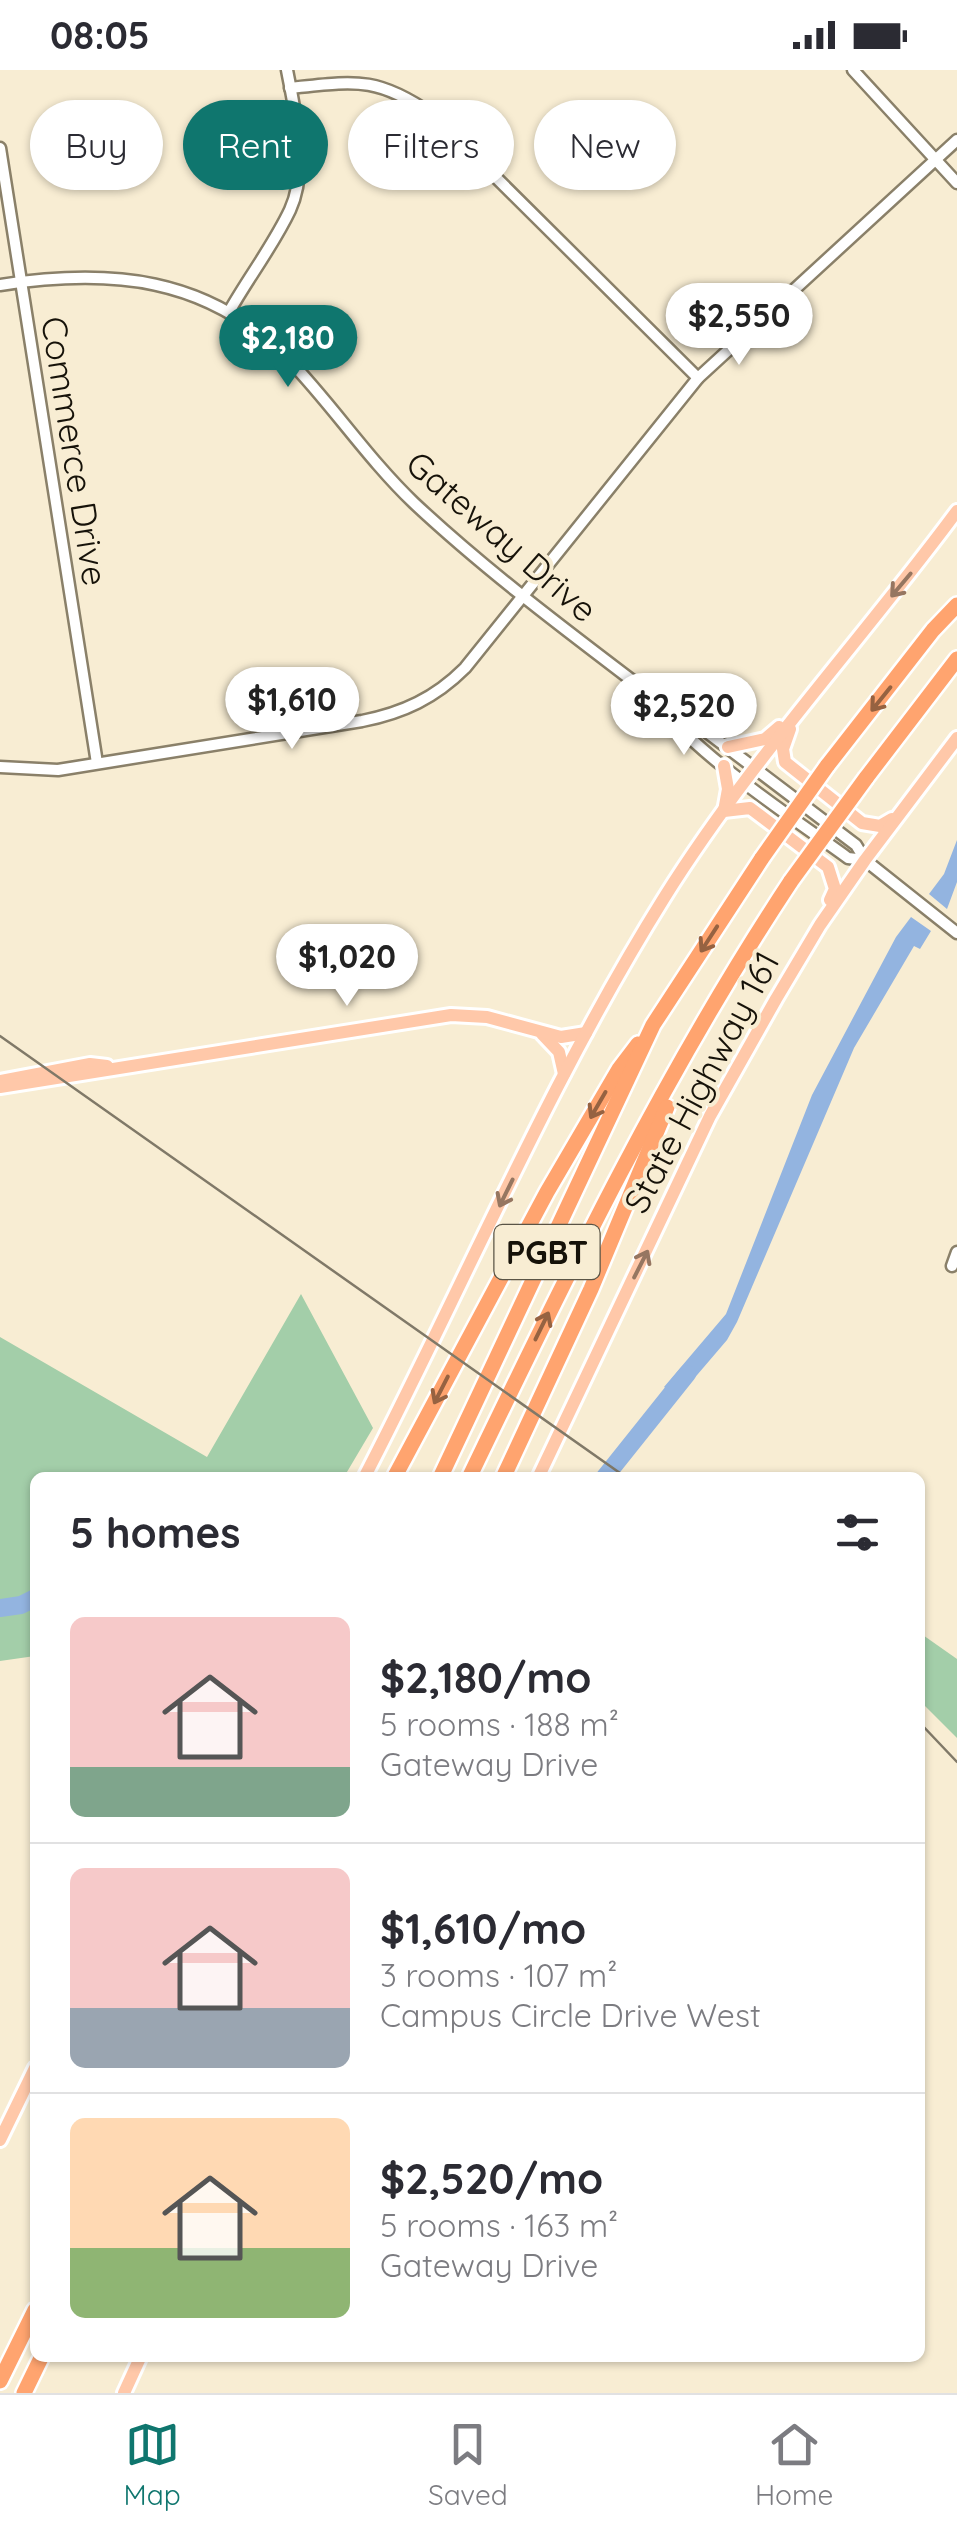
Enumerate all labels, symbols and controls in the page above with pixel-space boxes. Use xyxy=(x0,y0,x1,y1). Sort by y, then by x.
text: 08:05 xyxy=(50,11,150,59)
chip: Buy xyxy=(30,100,163,190)
chip: Rent xyxy=(183,100,328,190)
chip: Filters xyxy=(348,100,514,190)
chip: New xyxy=(534,100,676,190)
pin: $2,550 xyxy=(658,283,820,368)
text: $2,550 xyxy=(688,295,790,335)
pin: $2,180 xyxy=(207,305,369,390)
street label: Commerce Drive xyxy=(32,313,118,589)
text: $2,180 xyxy=(241,317,335,357)
street label: Gateway Drive xyxy=(397,441,607,631)
one-way arrow xyxy=(890,572,912,598)
pin: $1,610 xyxy=(211,667,373,752)
pin: $2,520 xyxy=(603,673,765,758)
text: $1,610 xyxy=(247,679,337,719)
text: $2,520 xyxy=(633,685,735,725)
one-way arrow xyxy=(870,685,892,711)
pin: $1,020 xyxy=(266,924,428,1009)
one-way arrow xyxy=(699,925,720,953)
text: $1,020 xyxy=(298,936,396,976)
street label: State Highway 161 xyxy=(614,944,788,1220)
one-way arrow xyxy=(587,1090,607,1119)
one-way arrow xyxy=(496,1177,515,1207)
road number: PGBT xyxy=(494,1225,600,1279)
one-way arrow xyxy=(632,1249,651,1279)
one-way arrow xyxy=(533,1312,552,1342)
one-way arrow xyxy=(431,1375,450,1405)
icon: filters xyxy=(830,1505,885,1560)
text: 5 homes xyxy=(70,1506,241,1559)
text: $2,180/mo xyxy=(380,1651,592,1704)
icon: home xyxy=(150,1657,270,1777)
text: 5 rooms · 188 m² xyxy=(380,1704,619,1744)
text: Gateway Drive xyxy=(380,1744,598,1784)
text: $1,610/mo xyxy=(380,1902,586,1955)
icon: home xyxy=(150,1908,270,2028)
text: 3 rooms · 107 m² xyxy=(380,1955,617,1995)
text: Campus Circle Drive West xyxy=(380,1995,761,2035)
text: $2,520/mo xyxy=(380,2152,603,2205)
icon: home xyxy=(150,2158,270,2278)
text: 5 rooms · 163 m² xyxy=(380,2205,618,2245)
text: Gateway Drive xyxy=(380,2245,598,2285)
tab: Map xyxy=(124,2417,181,2512)
tab: Saved xyxy=(428,2417,508,2512)
tab: Home xyxy=(755,2417,833,2512)

